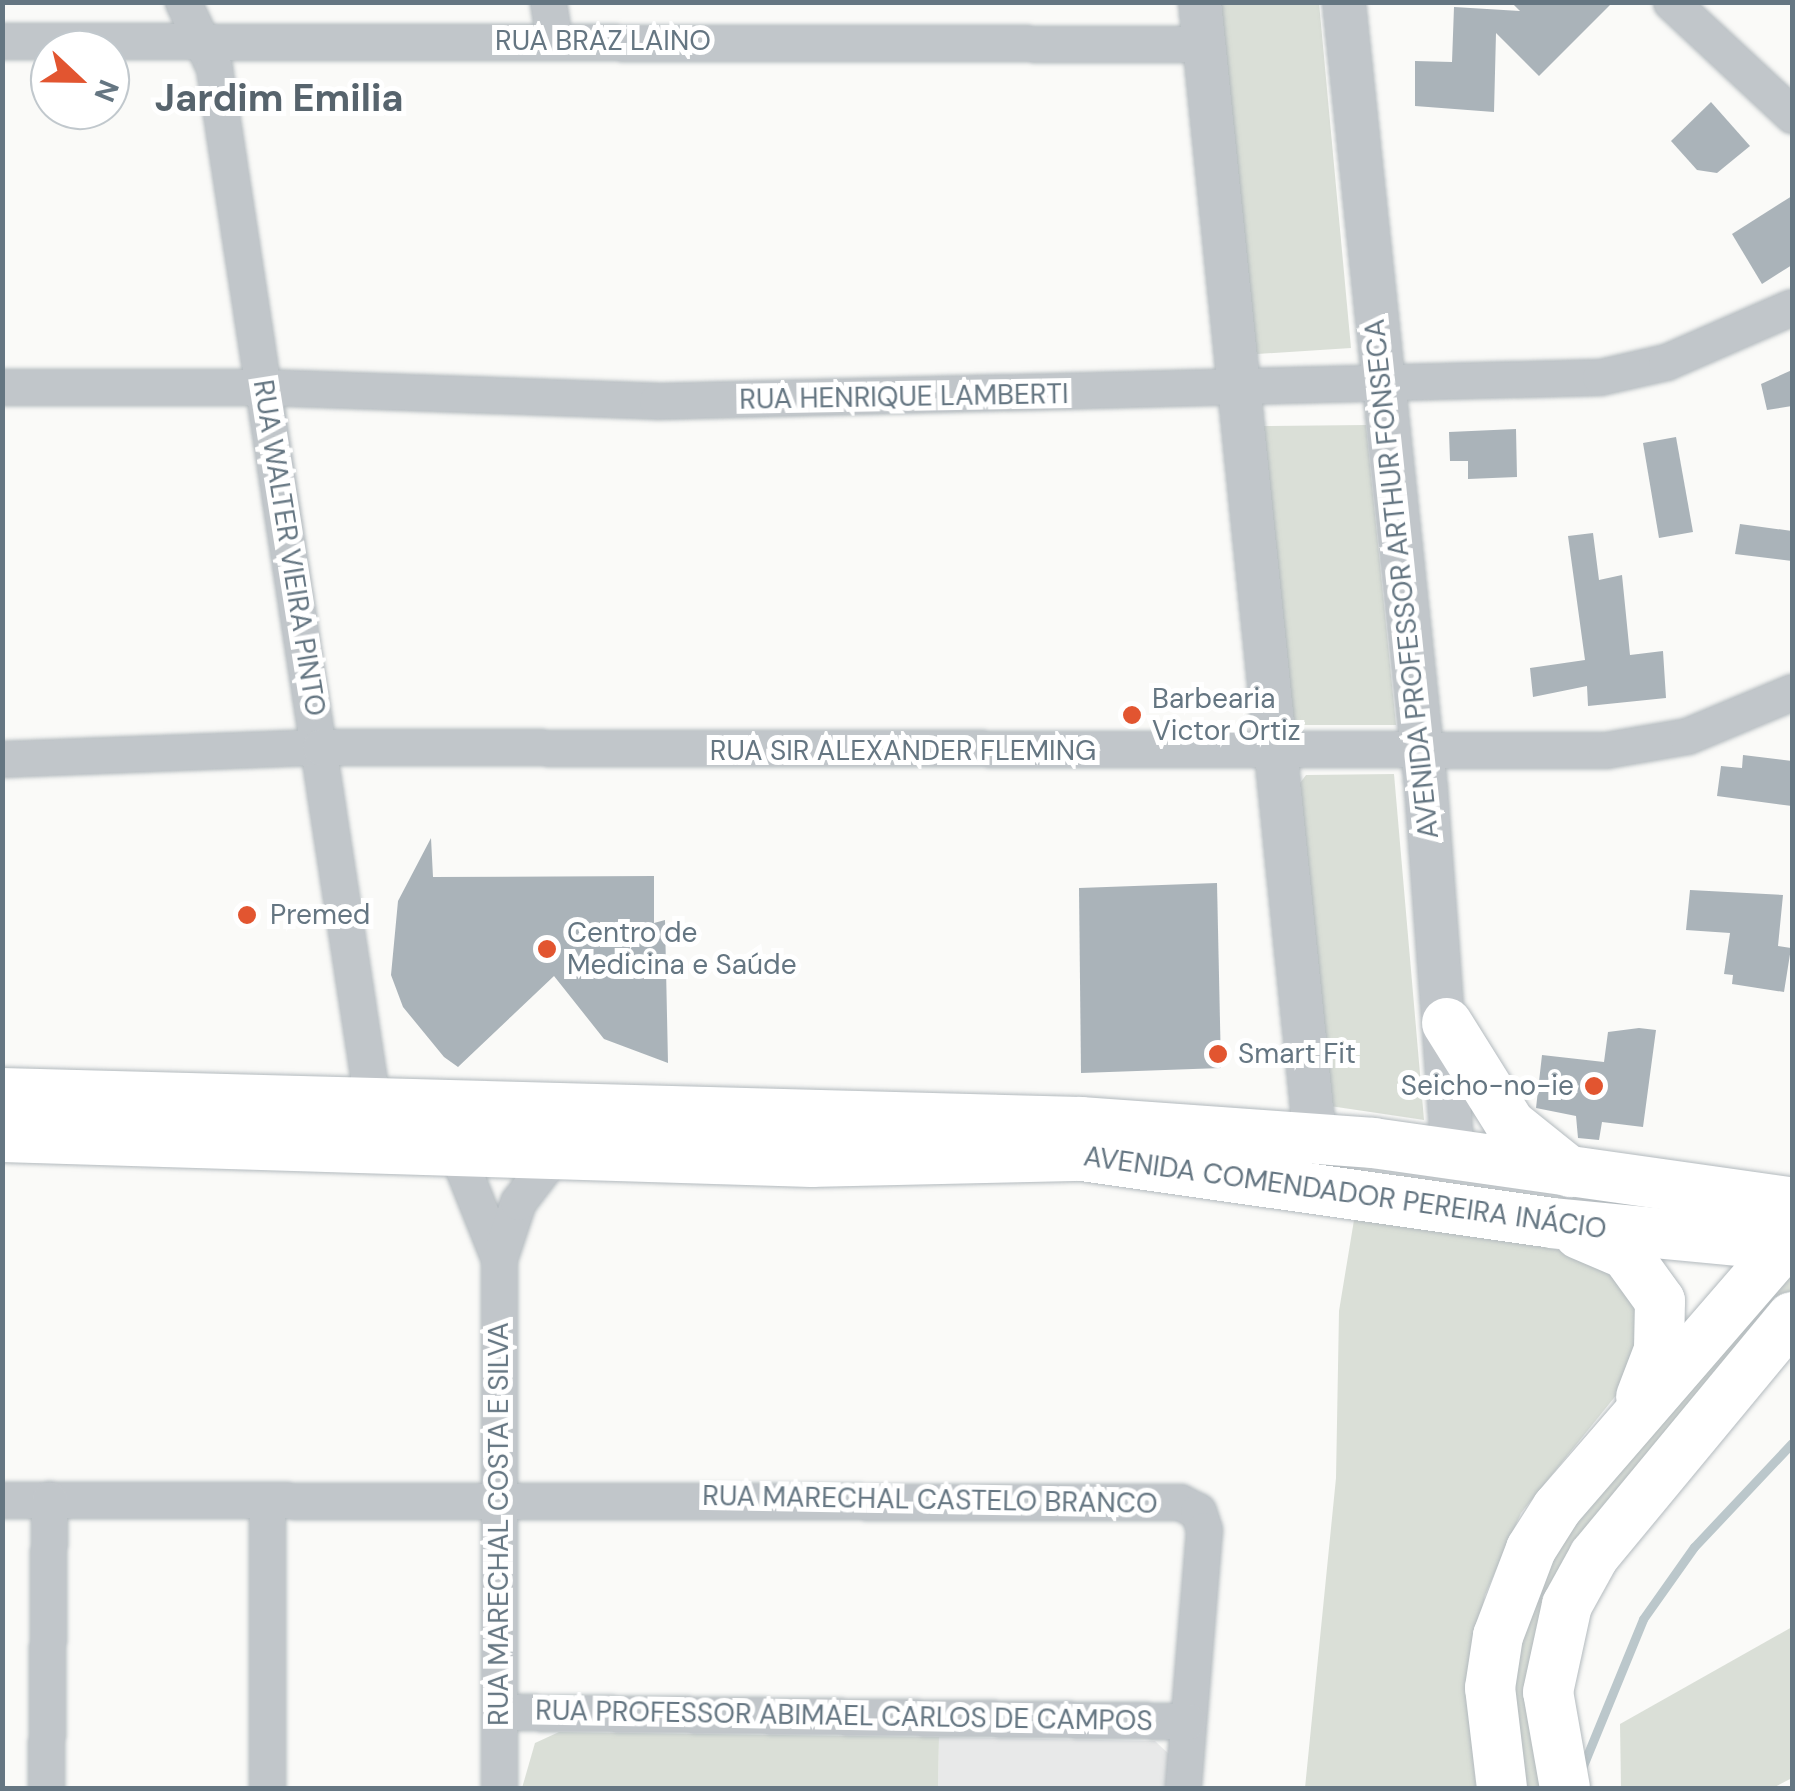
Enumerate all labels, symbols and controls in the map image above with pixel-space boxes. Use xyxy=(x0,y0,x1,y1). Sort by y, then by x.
street label: RUA BRAZ LAINO xyxy=(495,24,711,58)
north arrow xyxy=(30,30,130,130)
text: N xyxy=(85,74,127,107)
district label: Jardim Emilia xyxy=(154,76,404,122)
street label: AVENIDA PROFESSOR ARTHUR FONSECA xyxy=(1358,317,1446,841)
street label: RUA WALTER VIEIRA PINTO xyxy=(246,377,332,719)
street label: RUA HENRIQUE LAMBERTI xyxy=(739,377,1069,417)
place label: Barbearia Victor Ortiz xyxy=(1152,682,1301,748)
marker: Barbearia Victor Ortiz xyxy=(1121,704,1143,726)
street label: RUA SIR ALEXANDER FLEMING xyxy=(710,734,1096,768)
place label: Premed xyxy=(270,898,370,932)
marker: Premed xyxy=(234,902,260,928)
place label: Centro de Medicina e Saúde xyxy=(567,916,797,982)
marker: Centro de Medicina e Saúde xyxy=(536,938,558,960)
place label: Smart Fit xyxy=(1238,1037,1356,1071)
marker: Smart Fit xyxy=(1207,1043,1229,1065)
place label: Seicho-no-ie xyxy=(1401,1069,1574,1103)
marker: Seicho-no-ie xyxy=(1583,1075,1605,1097)
street label: AVENIDA COMENDADOR PEREIRA INÁCIO xyxy=(1081,1140,1609,1246)
street label: RUA MARECHAL COSTA E SILVA xyxy=(482,1322,516,1726)
street label: RUA MARECHAL CASTELO BRANCO xyxy=(702,1479,1158,1521)
street label: RUA PROFESSOR ABIMAEL CARLOS DE CAMPOS xyxy=(535,1694,1153,1738)

